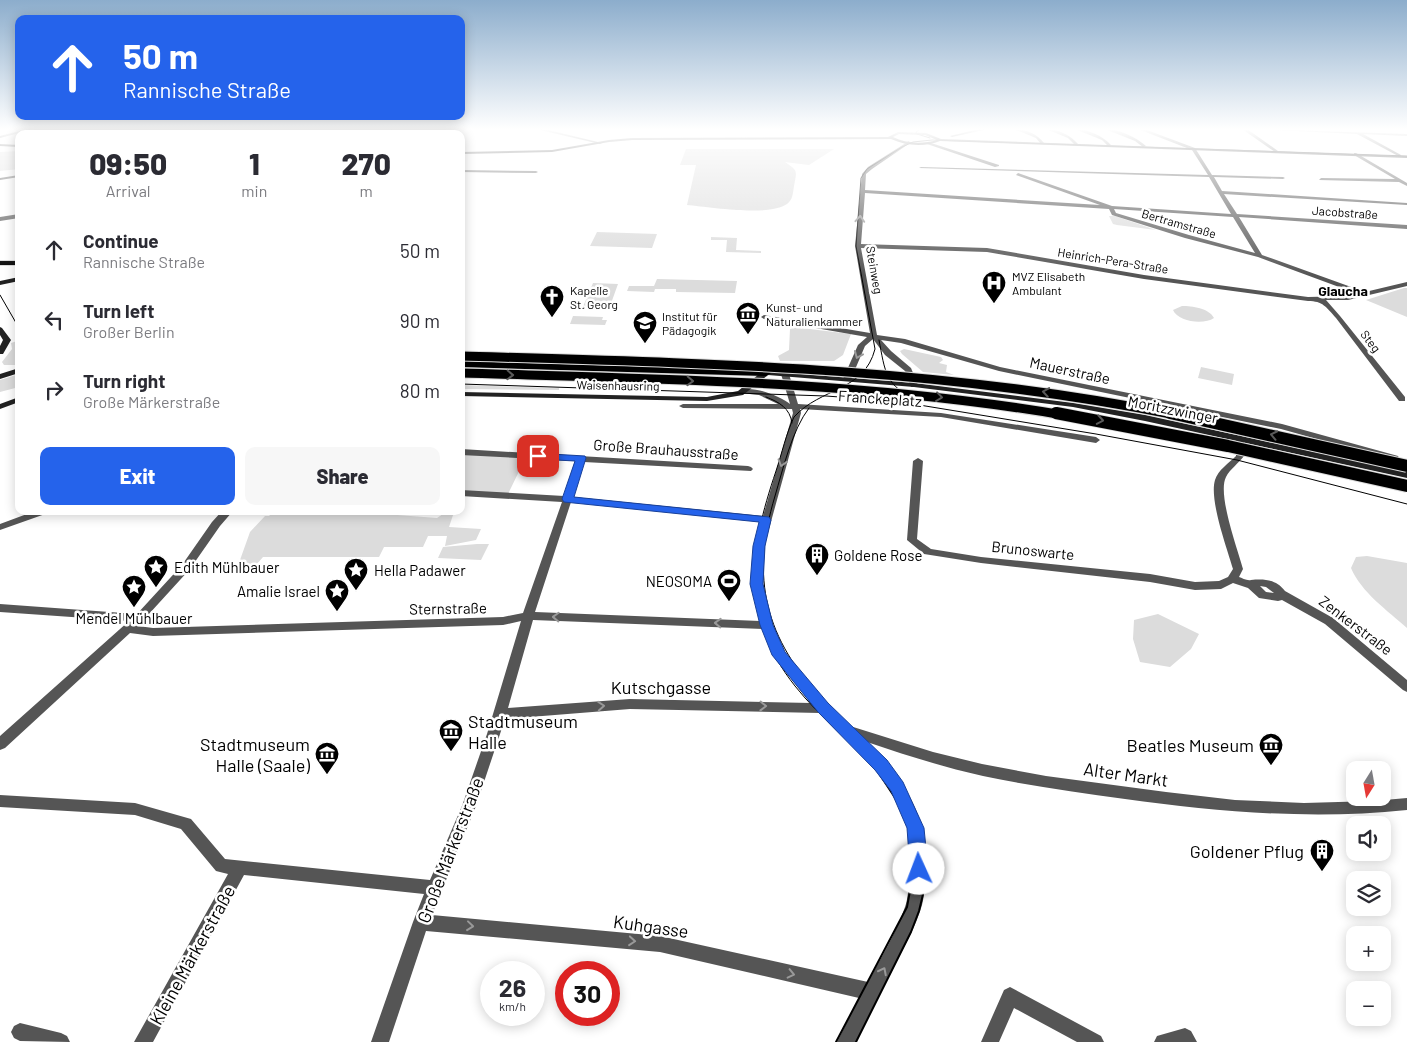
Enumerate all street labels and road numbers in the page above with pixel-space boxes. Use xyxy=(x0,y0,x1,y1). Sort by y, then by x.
street label: Jacobstraße xyxy=(1312,203,1378,221)
street label: Bertramstraße xyxy=(1140,206,1218,240)
street label: Heinrich-Pera-Straße xyxy=(1057,244,1169,276)
street label: Steinweg xyxy=(864,245,886,295)
street label: Steg xyxy=(1358,327,1384,355)
street label: Mauerstraße xyxy=(1028,353,1112,387)
street label: Waisenhausring xyxy=(576,377,660,393)
street label: Franckeplatz xyxy=(838,386,923,410)
street label: Moritzzwinger xyxy=(1127,391,1220,427)
street label: Große Brauhausstraße xyxy=(593,435,739,463)
street label: Brunoswarte xyxy=(991,537,1075,563)
street label: Zenkerstraße xyxy=(1316,592,1396,658)
street label: Sternstraße xyxy=(409,598,487,618)
street label: Kutschgasse xyxy=(611,676,711,698)
street label: Alter Markt xyxy=(1082,757,1170,791)
street label: Große Märkerstraße xyxy=(412,774,488,926)
street label: Kleine Märkerstraße xyxy=(145,881,239,1029)
street label: Kuhgasse xyxy=(612,910,690,942)

